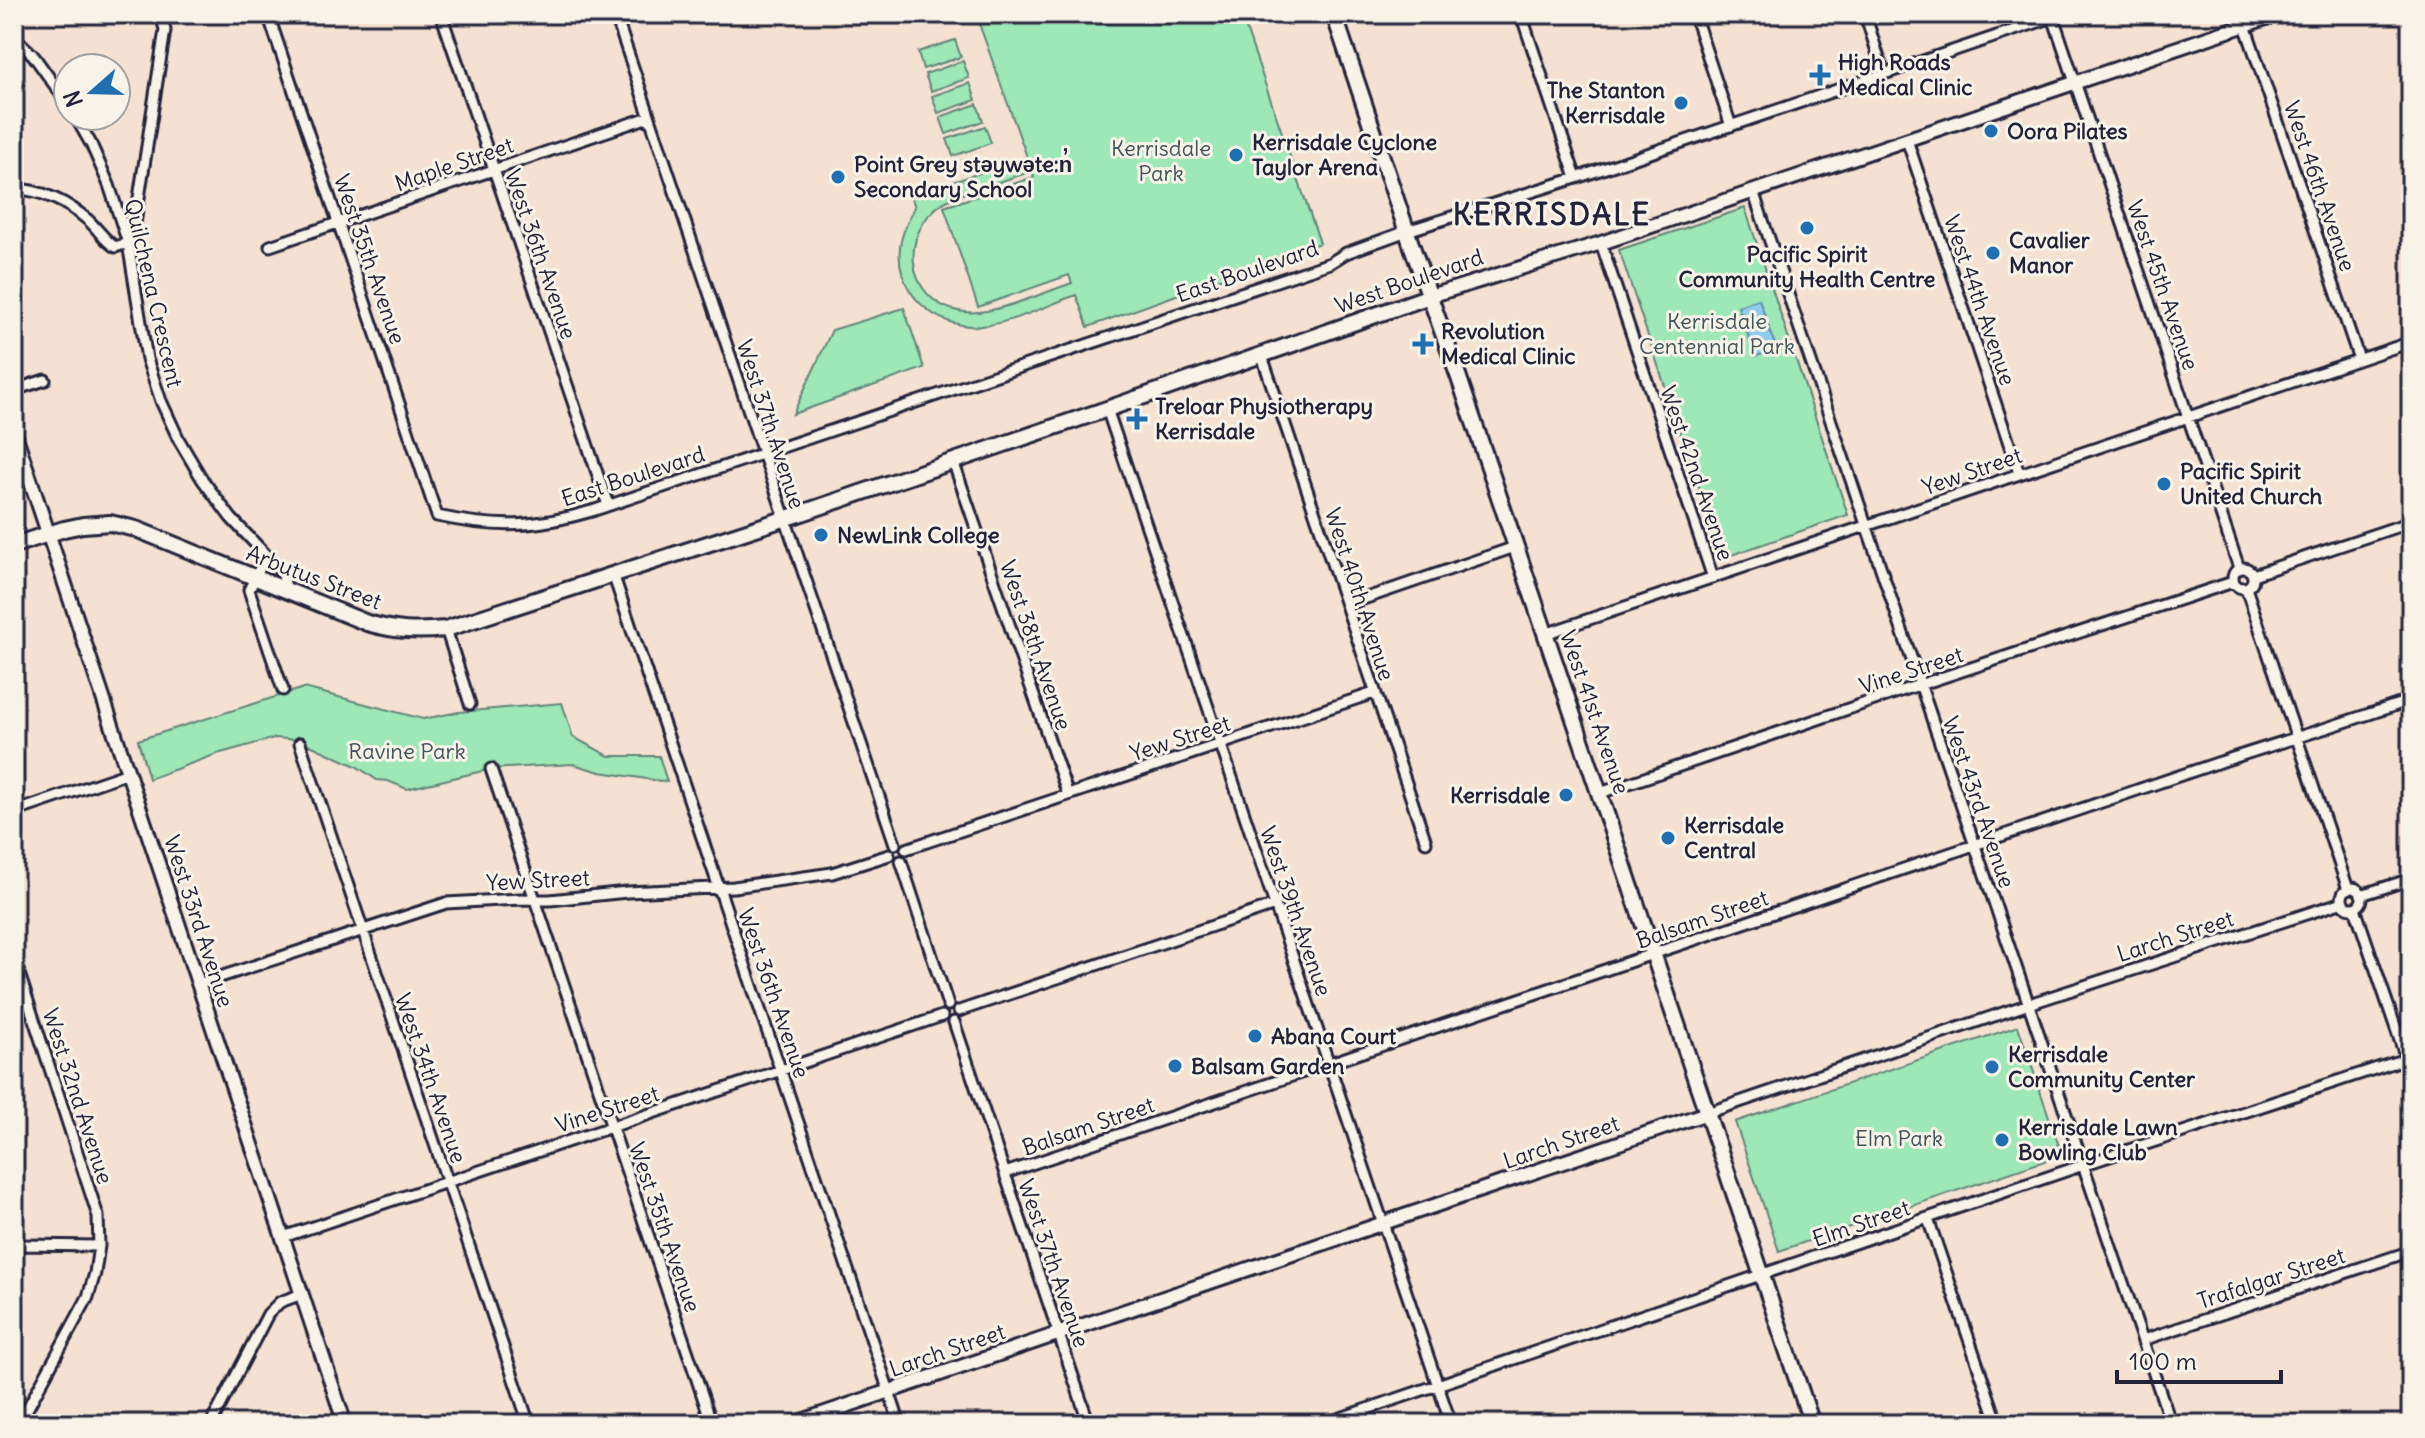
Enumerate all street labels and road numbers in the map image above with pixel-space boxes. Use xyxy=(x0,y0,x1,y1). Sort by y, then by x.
street label: West 46th Avenue xyxy=(2278,97,2362,275)
street label: Maple Street xyxy=(391,131,517,197)
street label: West 36th Avenue xyxy=(499,165,583,343)
street label: West 35th Avenue xyxy=(328,170,412,348)
street label: Quilchena Crescent xyxy=(119,196,189,390)
street label: West 45th Avenue xyxy=(2121,196,2205,374)
street label: West 44th Avenue xyxy=(1938,211,2022,389)
street label: East Boulevard xyxy=(1172,233,1322,308)
street label: West Boulevard xyxy=(1331,243,1487,319)
street label: West 37th Avenue xyxy=(730,336,812,512)
street label: West 42nd Avenue xyxy=(1654,382,1740,564)
street label: East Boulevard xyxy=(558,440,708,512)
street label: Yew Street xyxy=(1918,441,2026,501)
street label: West 40th Avenue xyxy=(1319,504,1401,684)
street label: Arbutus Street xyxy=(243,538,385,616)
street label: West 38th Avenue xyxy=(994,556,1078,734)
street label: West 41st Avenue xyxy=(1554,626,1636,798)
street label: Vine Street xyxy=(1856,640,1966,700)
street label: Yew Street xyxy=(1126,709,1234,767)
street label: West 43rd Avenue xyxy=(1937,713,2021,891)
street label: West 39th Avenue xyxy=(1254,822,1338,1000)
street label: West 33rd Avenue xyxy=(158,831,240,1011)
street label: Yew Street xyxy=(486,863,590,897)
street label: Balsam Street xyxy=(1632,883,1772,955)
street label: West 36th Avenue xyxy=(732,904,816,1082)
street label: Larch Street xyxy=(2113,904,2237,968)
street label: West 34th Avenue xyxy=(389,989,473,1167)
street label: West 32nd Avenue xyxy=(36,1005,120,1187)
street label: Vine Street xyxy=(552,1079,662,1139)
street label: Balsam Street xyxy=(1018,1090,1158,1162)
street label: Larch Street xyxy=(1499,1109,1623,1175)
street label: West 35th Avenue xyxy=(623,1138,707,1316)
street label: West 37th Avenue xyxy=(1012,1175,1096,1351)
street label: Elm Street xyxy=(1809,1193,1913,1253)
street label: Trafalgar Street xyxy=(2194,1241,2348,1315)
street label: Larch Street xyxy=(885,1317,1009,1383)

